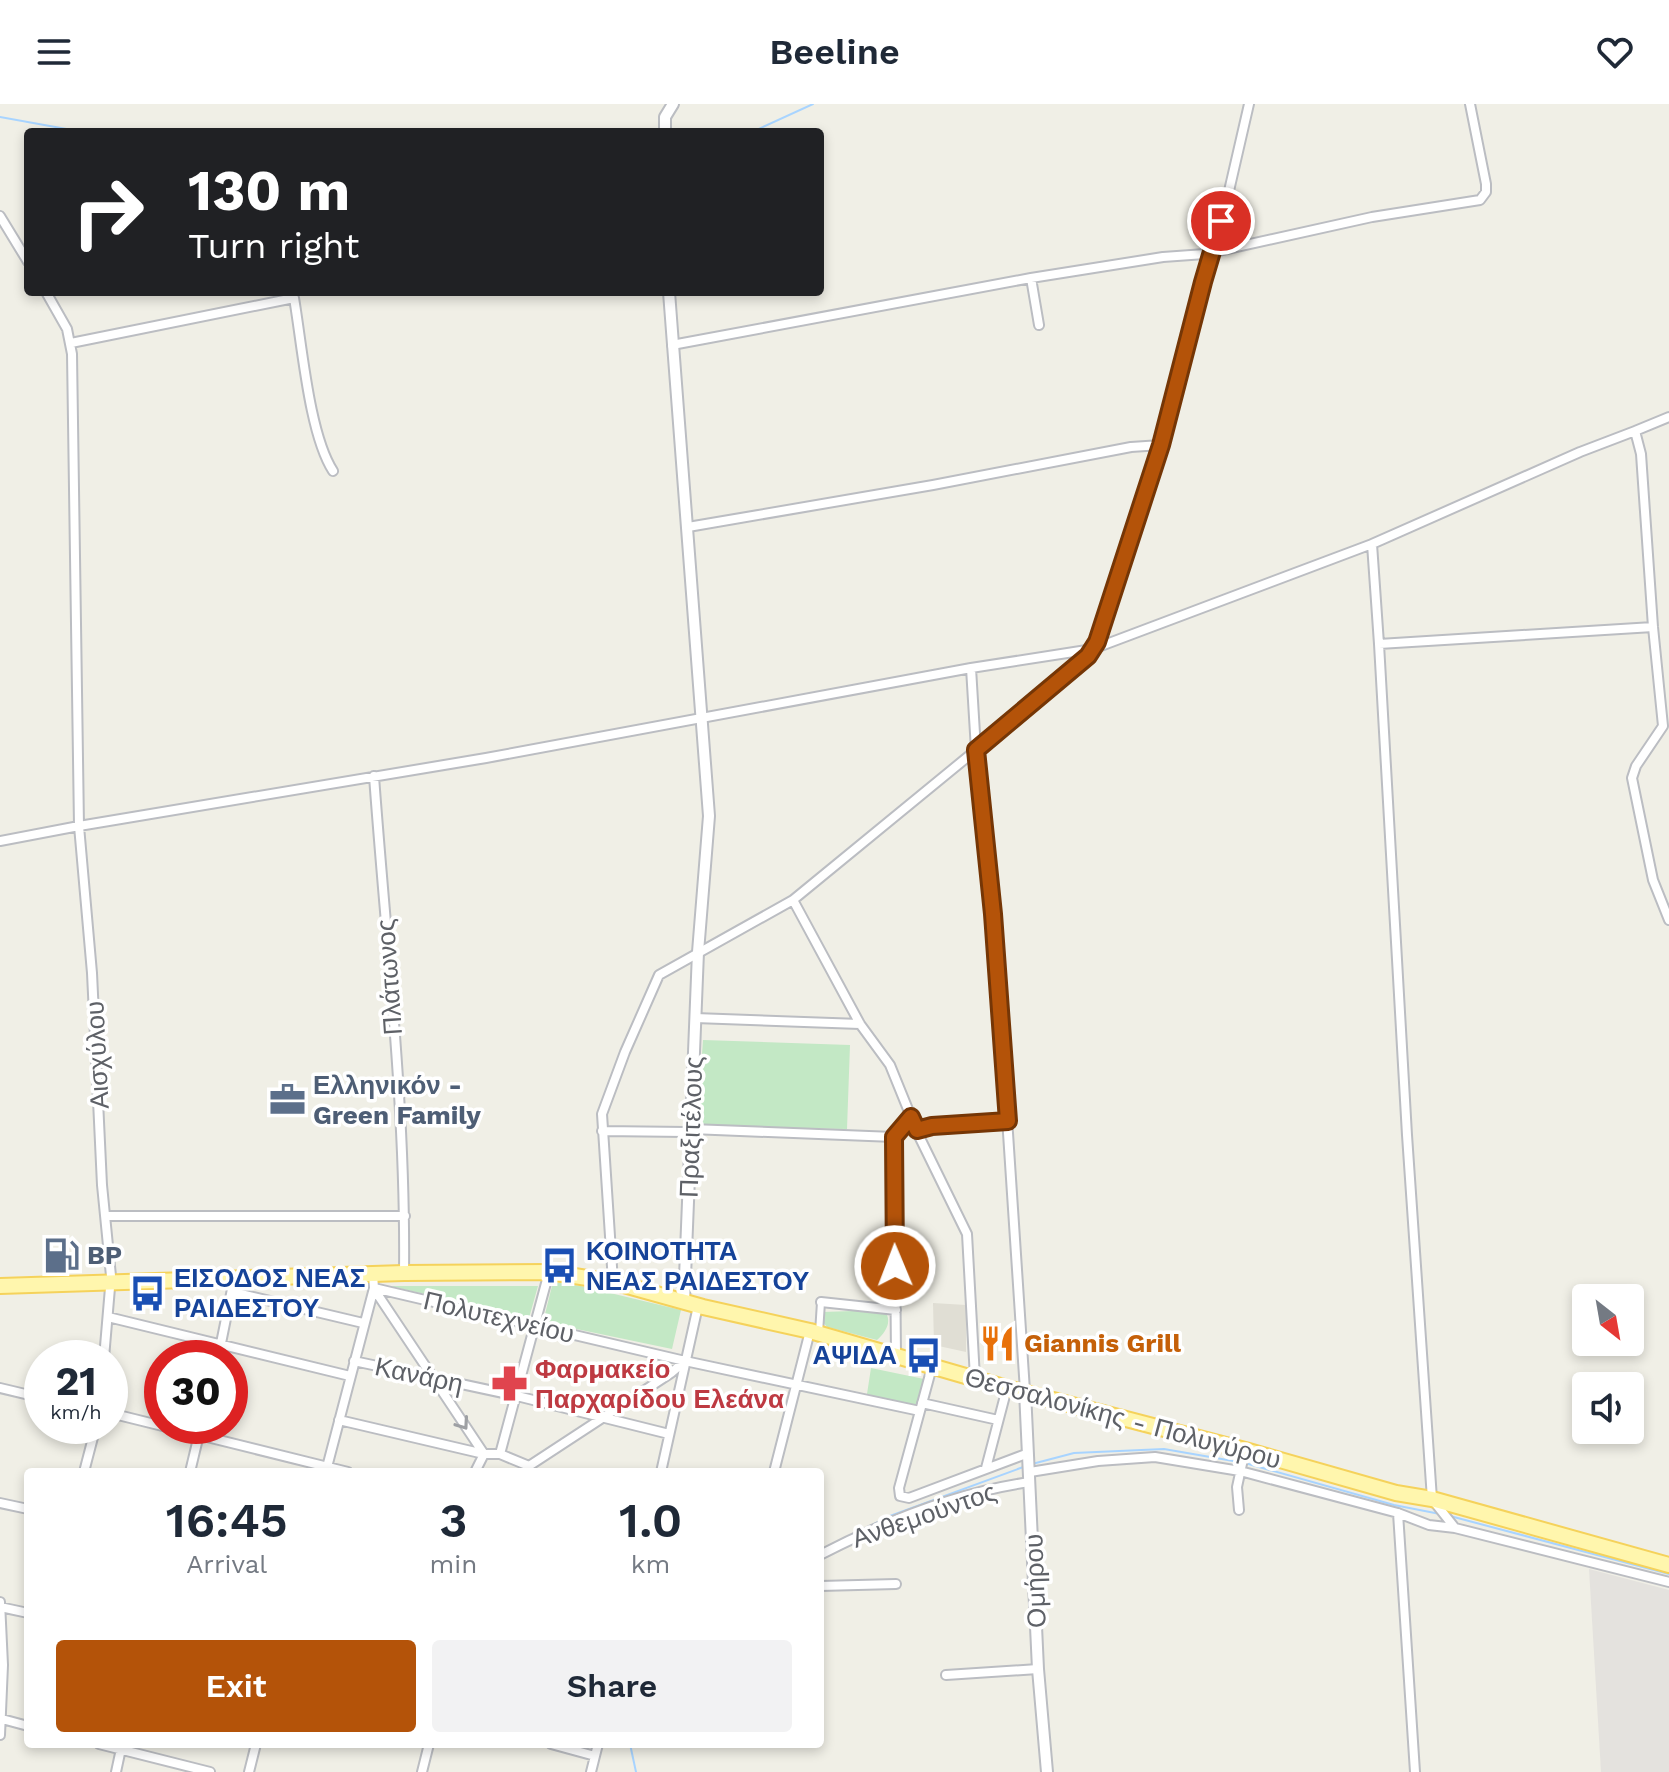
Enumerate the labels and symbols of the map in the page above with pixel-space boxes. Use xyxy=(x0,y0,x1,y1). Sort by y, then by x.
pin xyxy=(1187,187,1255,255)
street label: Πλάτωνος xyxy=(370,918,408,1036)
street label: Αισχύλου xyxy=(79,1000,115,1110)
street label: Πραξιτέλους xyxy=(674,1056,708,1198)
place label: Ελληνικόν - Green Family xyxy=(313,1070,481,1130)
office icon: Ελληνικόν - Green Family xyxy=(268,1081,306,1119)
position arrow xyxy=(853,1224,937,1308)
fuel station icon: BP xyxy=(42,1236,80,1274)
place label: ΚΟΙΝΟΤΗΤΑ ΝΕΑΣ ΡΑΙΔΕΣΤΟΥ xyxy=(586,1236,809,1296)
place label: BP xyxy=(87,1240,122,1270)
bus stop icon: ΚΟΙΝΟΤΗΤΑ ΝΕΑΣ ΡΑΙΔΕΣΤΟΥ xyxy=(541,1247,579,1285)
place label: ΕΙΣΟΔΟΣ ΝΕΑΣ ΡΑΙΔΕΣΤΟΥ xyxy=(174,1263,365,1323)
bus stop icon: ΕΙΣΟΔΟΣ ΝΕΑΣ ΡΑΙΔΕΣΤΟΥ xyxy=(129,1274,167,1312)
north arrow xyxy=(1572,1284,1644,1356)
street label: Πολυτεχνείου xyxy=(421,1285,577,1349)
restaurant icon: Giannis Grill xyxy=(979,1324,1017,1362)
place label: Giannis Grill xyxy=(1024,1328,1182,1358)
bus stop icon: ΑΨΙΔΑ xyxy=(904,1336,942,1374)
speed limit sign: 30 xyxy=(144,1340,248,1444)
place label: ΑΨΙΔΑ xyxy=(813,1340,897,1370)
street label: Κανάρη xyxy=(372,1351,466,1399)
place label: Φαρμακείο Παρχαρίδου Ελεάνα xyxy=(535,1354,784,1414)
street label: Θεσσαλονίκης - Πολυγύρου xyxy=(962,1361,1284,1475)
pharmacy icon: Φαρμακείο Παρχαρίδου Ελεάνα xyxy=(490,1365,528,1403)
one-way arrow xyxy=(453,1415,468,1429)
street label: Ανθεμούντος xyxy=(848,1476,1000,1554)
street label: Ομήρου xyxy=(1018,1533,1052,1629)

